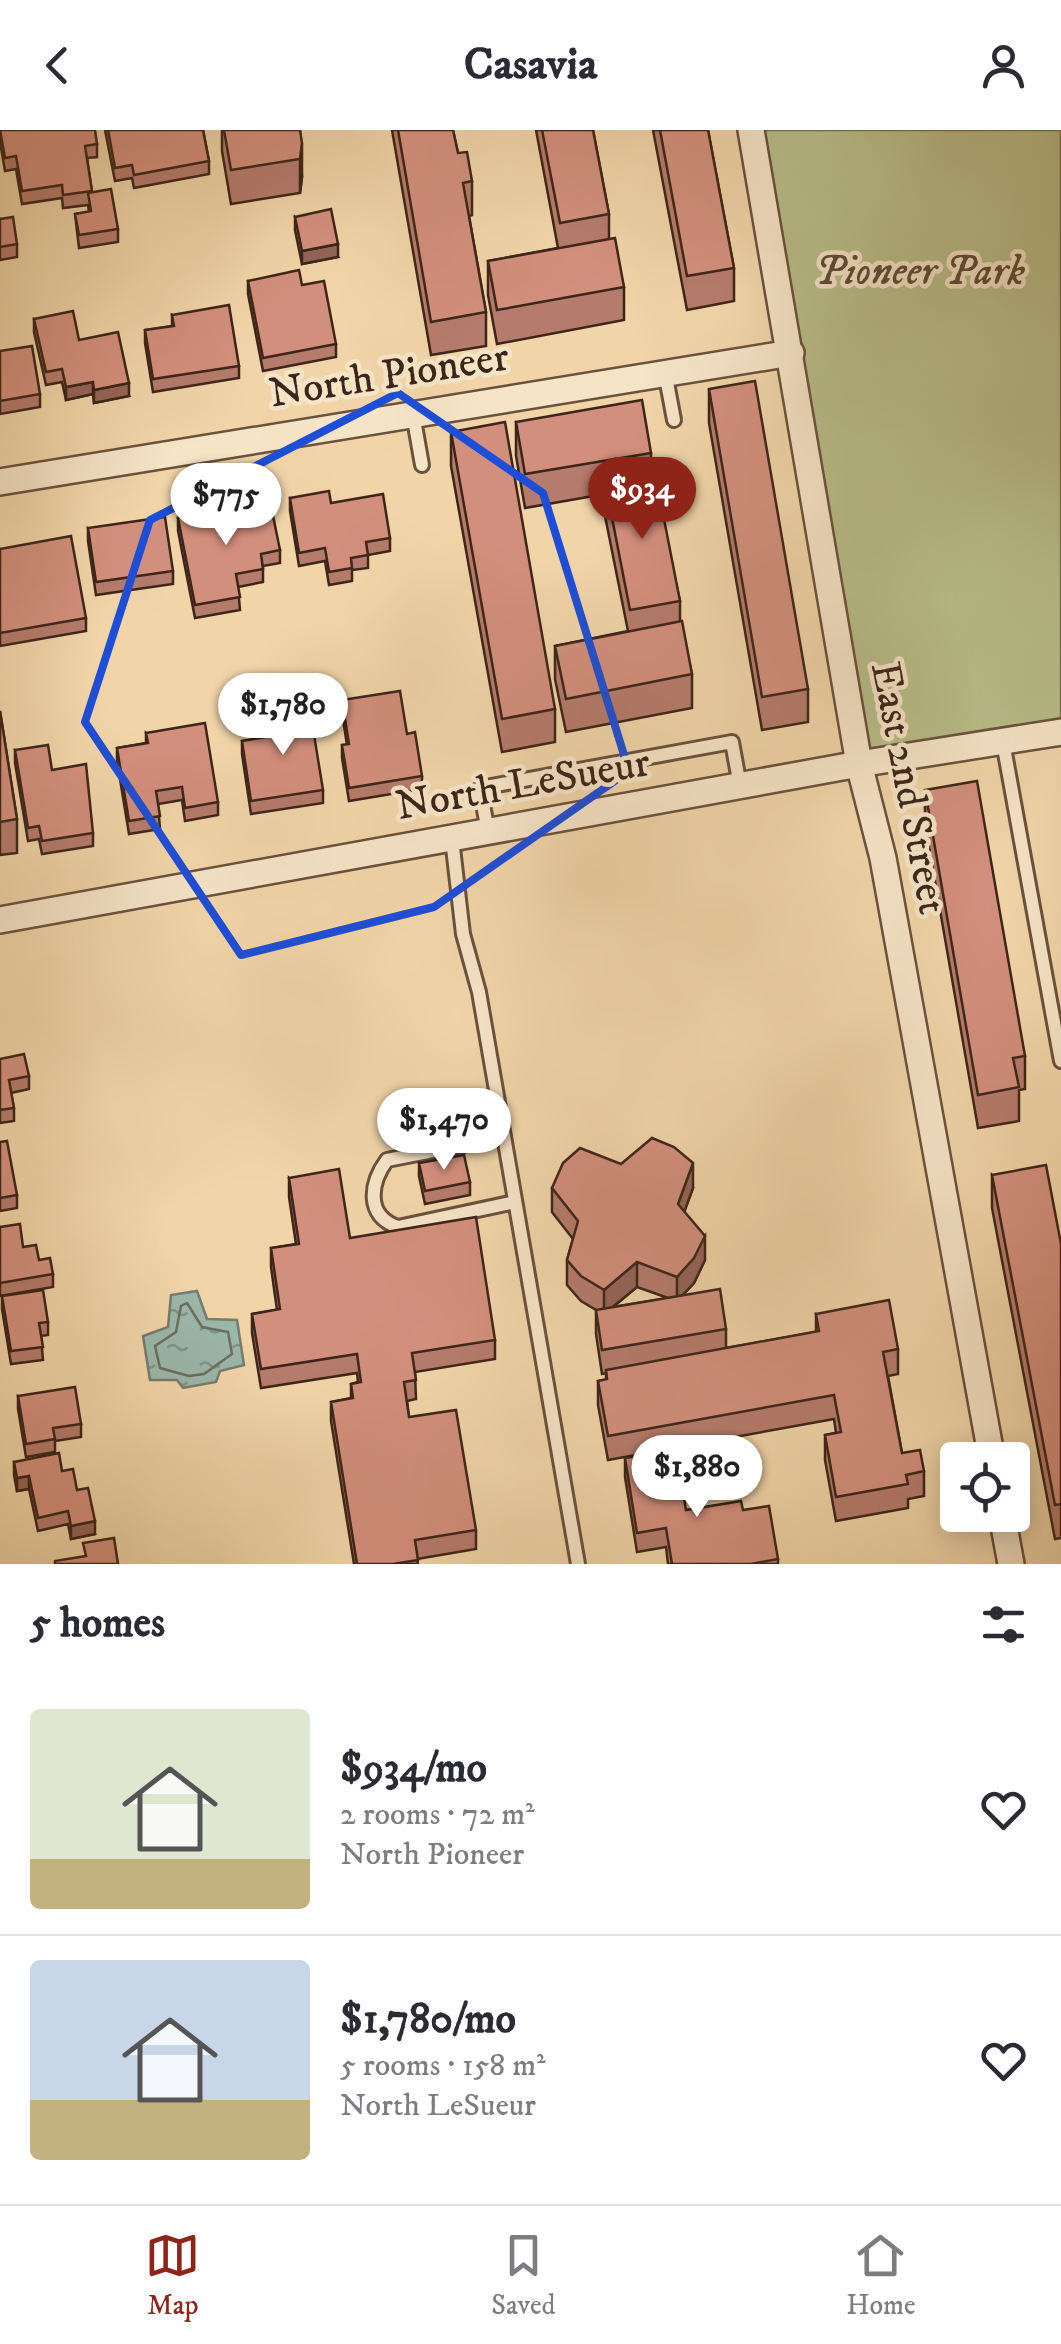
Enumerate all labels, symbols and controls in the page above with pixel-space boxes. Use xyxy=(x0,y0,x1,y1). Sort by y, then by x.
text: Casavia xyxy=(464,37,597,93)
icon: back xyxy=(30,38,85,93)
icon: person xyxy=(976,38,1031,93)
park label: Pioneer Park xyxy=(815,246,1025,298)
street label: North Pioneer xyxy=(265,331,513,421)
pin: $934 xyxy=(583,457,701,542)
pin: $775 xyxy=(167,463,285,548)
text: $934 xyxy=(610,469,674,509)
text: $775 xyxy=(193,475,259,515)
street label: East 2nd Street xyxy=(858,657,958,919)
pin: $1,780 xyxy=(202,673,364,758)
text: $1,780 xyxy=(240,685,326,725)
street label: North LeSueur xyxy=(392,737,655,833)
pin: $1,470 xyxy=(363,1088,525,1173)
text: $1,470 xyxy=(399,1100,489,1140)
pin: $1,880 xyxy=(616,1435,778,1520)
map controls xyxy=(940,1442,1030,1532)
button: locate xyxy=(940,1442,1030,1532)
text: $1,880 xyxy=(653,1447,741,1487)
icon: filters xyxy=(976,1597,1031,1652)
text: 5 homes xyxy=(30,1598,165,1650)
text: $934/mo xyxy=(340,1743,487,1795)
icon: home xyxy=(110,1749,230,1869)
icon: heart xyxy=(976,1782,1031,1837)
text: 2 rooms · 72 m² xyxy=(340,1795,535,1835)
text: North Pioneer xyxy=(340,1835,524,1875)
text: $1,780/mo xyxy=(340,1994,516,2046)
icon: home xyxy=(110,2000,230,2120)
icon: heart xyxy=(976,2033,1031,2088)
text: 5 rooms · 158 m² xyxy=(340,2046,546,2086)
text: North LeSueur xyxy=(340,2086,536,2126)
tab: Map xyxy=(145,2228,200,2323)
tab: Saved xyxy=(491,2228,556,2323)
tab: Home xyxy=(846,2228,916,2323)

